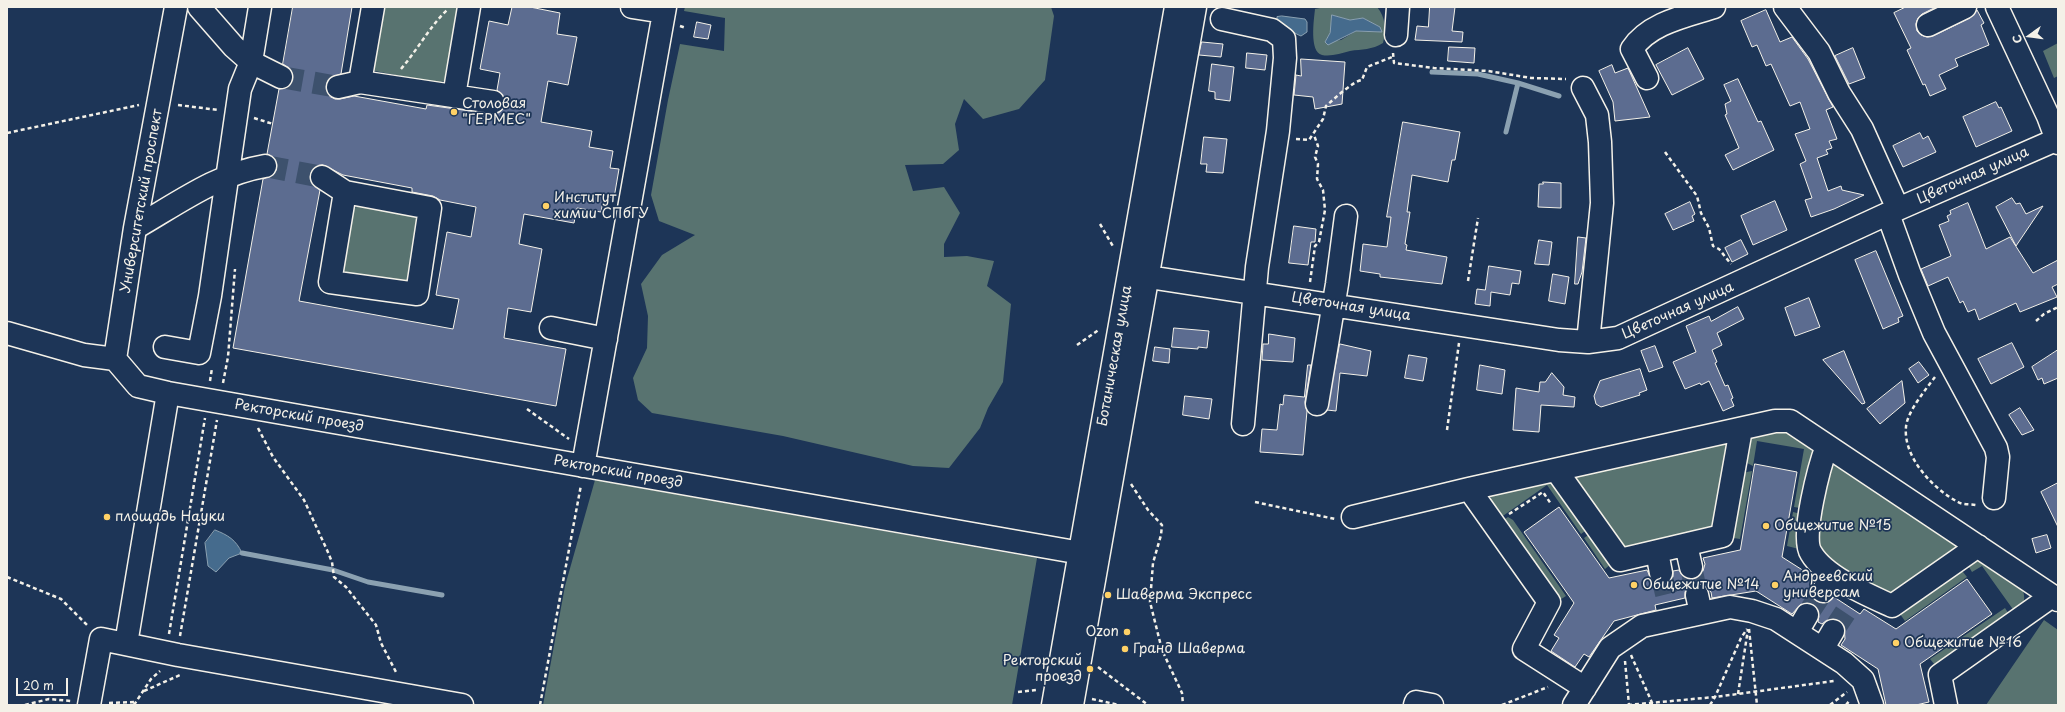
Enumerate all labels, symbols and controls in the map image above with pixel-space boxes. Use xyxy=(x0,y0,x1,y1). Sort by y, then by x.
north arrow xyxy=(2009,16,2049,56)
text: С xyxy=(2008,33,2026,45)
place label: Столовая "ГЕРМЕС" xyxy=(462,96,531,128)
marker: Столовая "ГЕРМЕС" xyxy=(449,107,459,117)
street label: Университетский проспект xyxy=(118,108,166,294)
street label: Цветочная улица xyxy=(1915,144,2031,208)
place label: Институт химии СПбГУ xyxy=(554,190,649,222)
marker: Институт химии СПбГУ xyxy=(541,201,551,211)
street label: Цветочная улица xyxy=(1620,279,1736,343)
street label: Ботаническая улица xyxy=(1094,284,1136,428)
street label: Цветочная улица xyxy=(1290,289,1412,325)
street label: Ректорский проезд xyxy=(233,396,365,436)
street label: Ректорский проезд xyxy=(552,452,684,492)
place label: площадь Науки xyxy=(115,509,225,525)
marker: площадь Науки xyxy=(102,512,112,522)
place label: Общежитие №15 xyxy=(1774,518,1891,534)
marker: Общежитие №15 xyxy=(1761,521,1771,531)
place label: Андреевский универсам xyxy=(1783,569,1873,602)
place label: Общежитие №14 xyxy=(1642,577,1759,593)
marker: Общежитие №14 xyxy=(1629,580,1639,590)
marker: Андреевский универсам xyxy=(1770,580,1780,590)
place label: Шаверма Экспресс xyxy=(1116,587,1252,603)
marker: Шаверма Экспресс xyxy=(1103,590,1113,600)
place label: Ozon xyxy=(1086,624,1119,640)
marker: Ozon xyxy=(1122,627,1132,637)
place label: Общежитие №16 xyxy=(1904,635,2022,651)
marker: Общежитие №16 xyxy=(1891,638,1901,648)
place label: Гранд Шаверма xyxy=(1133,641,1245,657)
marker: Гранд Шаверма xyxy=(1120,644,1130,654)
place label: Ректорский проезд xyxy=(1002,653,1082,686)
marker: Ректорский проезд xyxy=(1085,664,1095,674)
scale bar xyxy=(18,670,70,696)
text: 20 m xyxy=(23,676,54,694)

